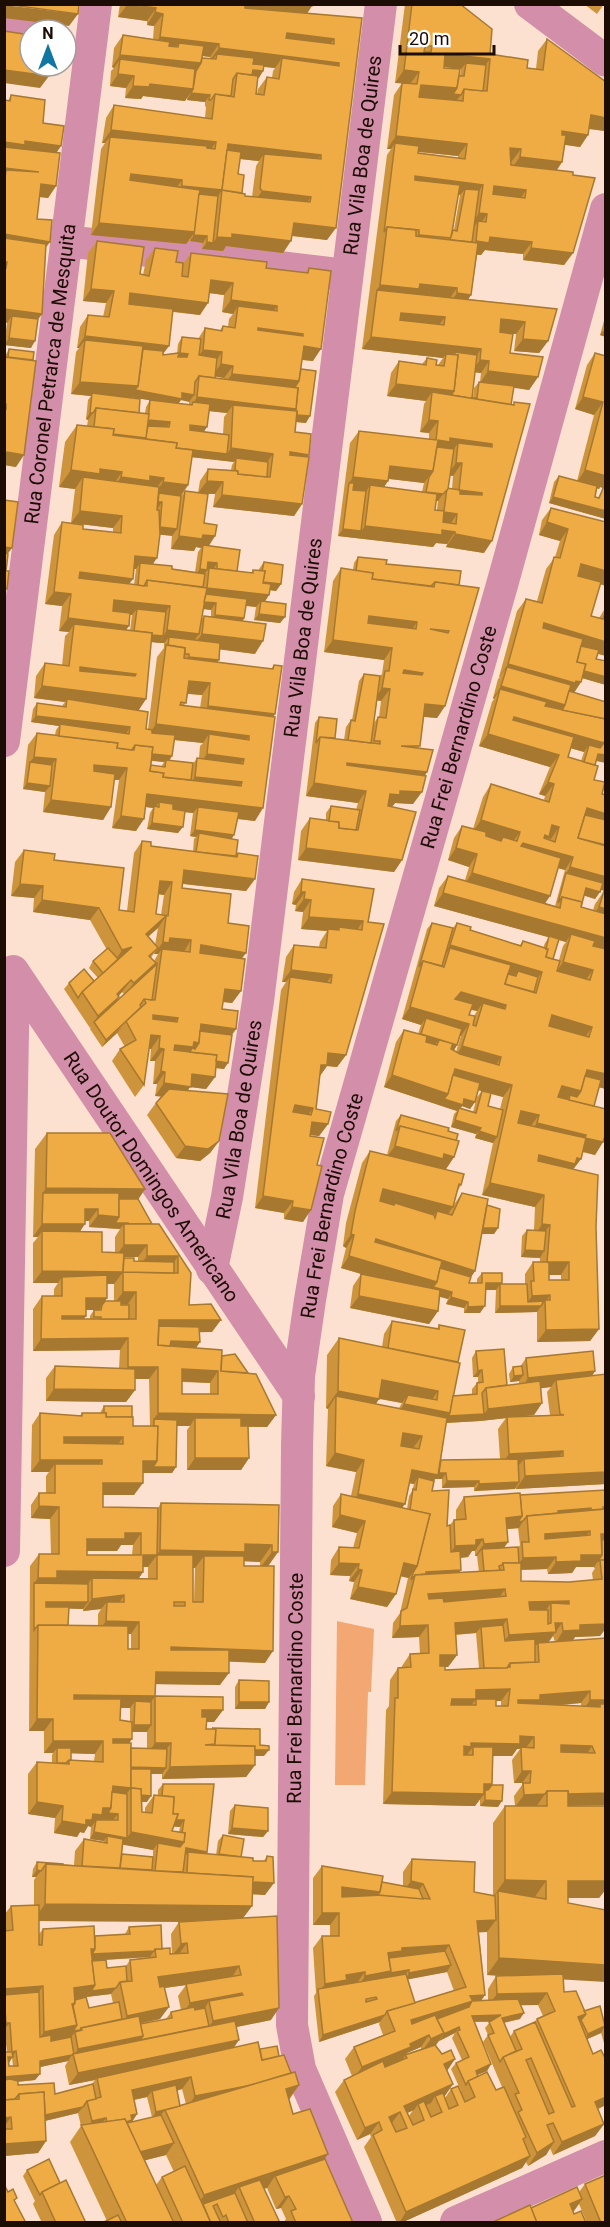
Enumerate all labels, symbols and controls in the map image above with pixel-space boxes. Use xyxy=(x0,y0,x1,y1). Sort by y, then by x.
north arrow xyxy=(18,18,78,78)
scale bar xyxy=(400,18,494,56)
text: N xyxy=(42,24,54,43)
text: 20 m xyxy=(409,28,449,49)
street label: Rua Vila Boa de Quires xyxy=(338,54,387,257)
street label: Rua Coronel Petrarca de Mesquita xyxy=(19,222,81,526)
street label: Rua Vila Boa de Quires xyxy=(279,536,327,739)
street label: Rua Frei Bernardino Coste xyxy=(415,623,502,851)
street label: Rua Vila Boa de Quires xyxy=(211,1018,267,1221)
street label: Rua Doutor Domingos Americano xyxy=(59,1047,244,1307)
street label: Rua Frei Bernardino Coste xyxy=(295,1090,368,1320)
street label: Rua Frei Bernardino Coste xyxy=(282,1573,308,1804)

